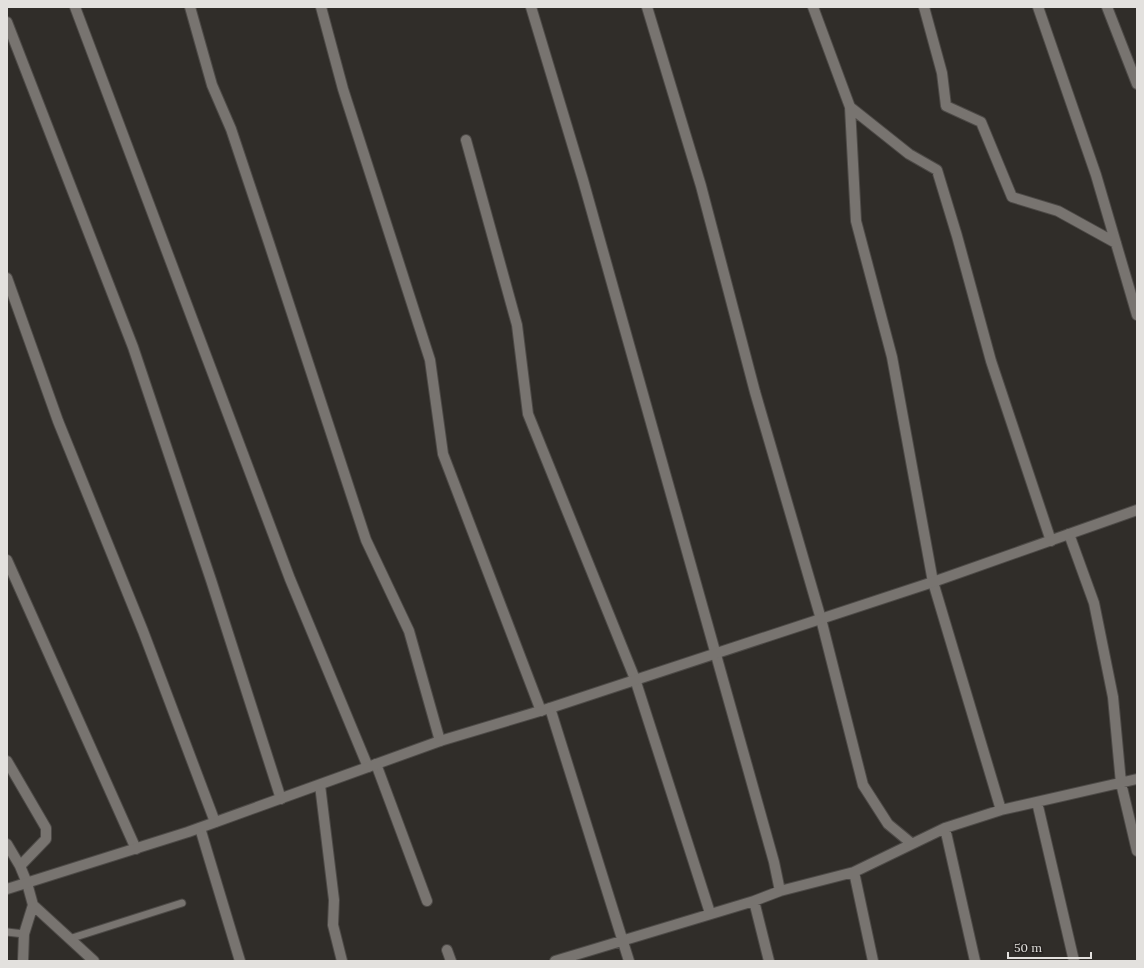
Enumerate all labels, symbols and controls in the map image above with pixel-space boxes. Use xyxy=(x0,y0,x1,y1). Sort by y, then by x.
scale bar xyxy=(1008,934,1091,960)
text: 50 m xyxy=(1014,940,1042,955)

